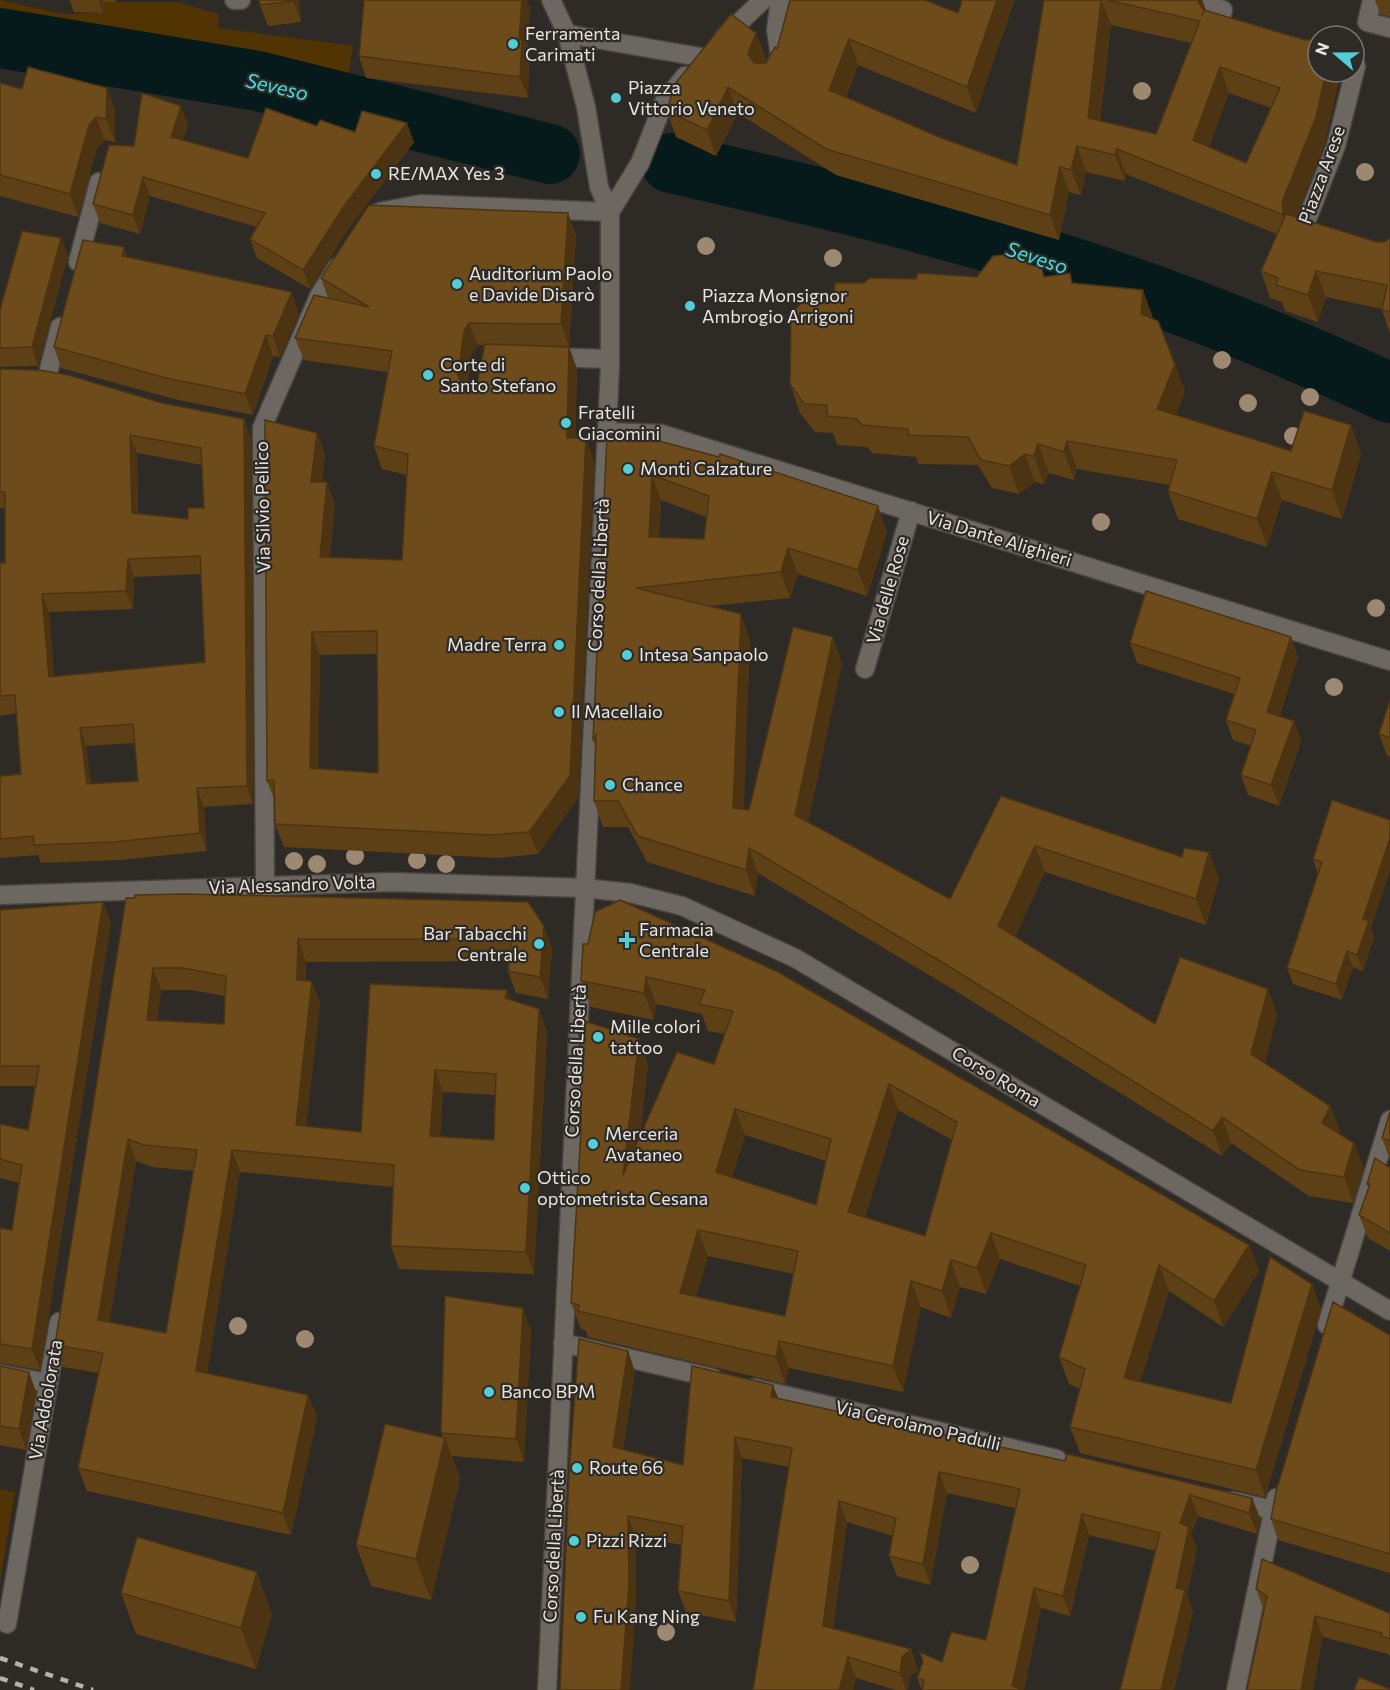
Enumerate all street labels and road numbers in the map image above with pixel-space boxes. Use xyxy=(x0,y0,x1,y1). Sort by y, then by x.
street label: Piazza Arese xyxy=(1293,123,1349,227)
street label: Via Silvio Pellico xyxy=(250,441,274,573)
street label: Corso della Libertà xyxy=(583,498,613,652)
street label: Via Dante Alighieri xyxy=(924,506,1075,571)
street label: Via delle Rose xyxy=(861,533,913,646)
street label: Via Alessandro Volta xyxy=(208,870,376,898)
street label: Corso della Libertà xyxy=(560,984,590,1138)
street label: Corso Roma xyxy=(948,1041,1045,1111)
street label: Via Addolorata xyxy=(24,1338,66,1462)
street label: Via Gerolamo Padulli xyxy=(833,1395,1003,1455)
street label: Corso della Libertà xyxy=(538,1469,568,1623)

